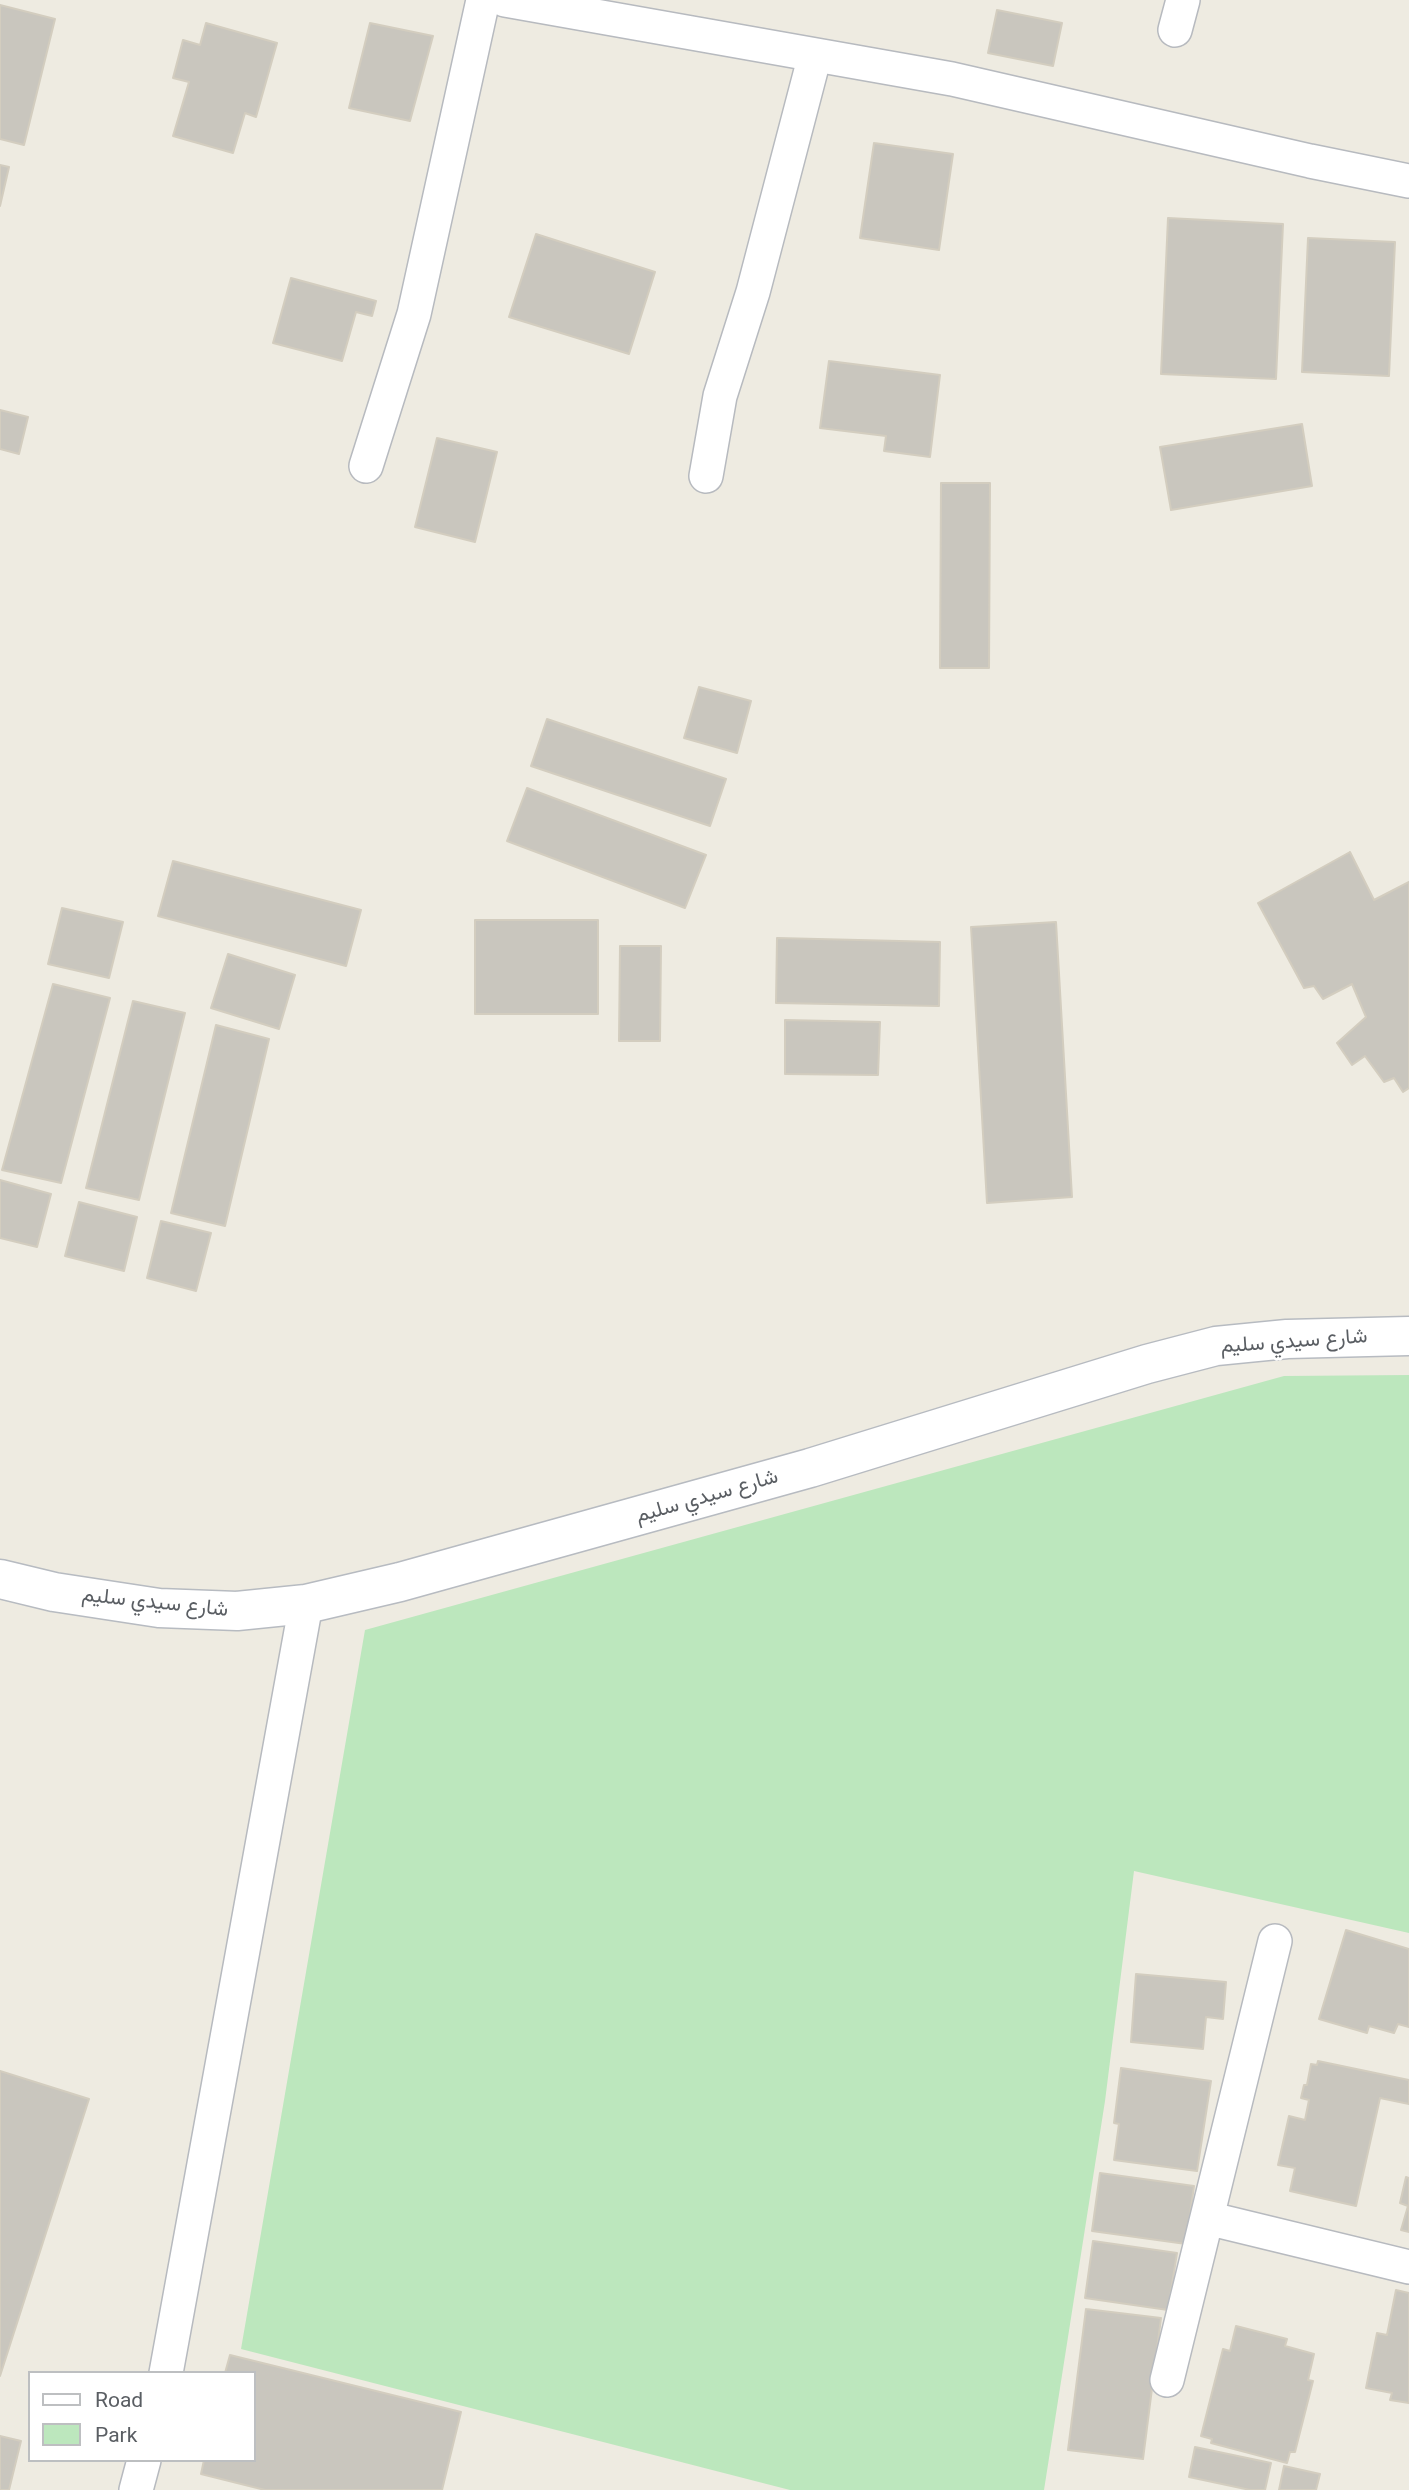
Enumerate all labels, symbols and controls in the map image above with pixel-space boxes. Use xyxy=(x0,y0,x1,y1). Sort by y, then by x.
street label: شارع سيدي سليم xyxy=(1220,1324,1368,1360)
street label: شارع سيدي سليم xyxy=(633,1465,781,1529)
street label: شارع سيدي سليم xyxy=(81,1583,229,1623)
legend xyxy=(28,2371,256,2462)
text: Road xyxy=(95,2388,143,2412)
text: Park xyxy=(95,2423,137,2447)

